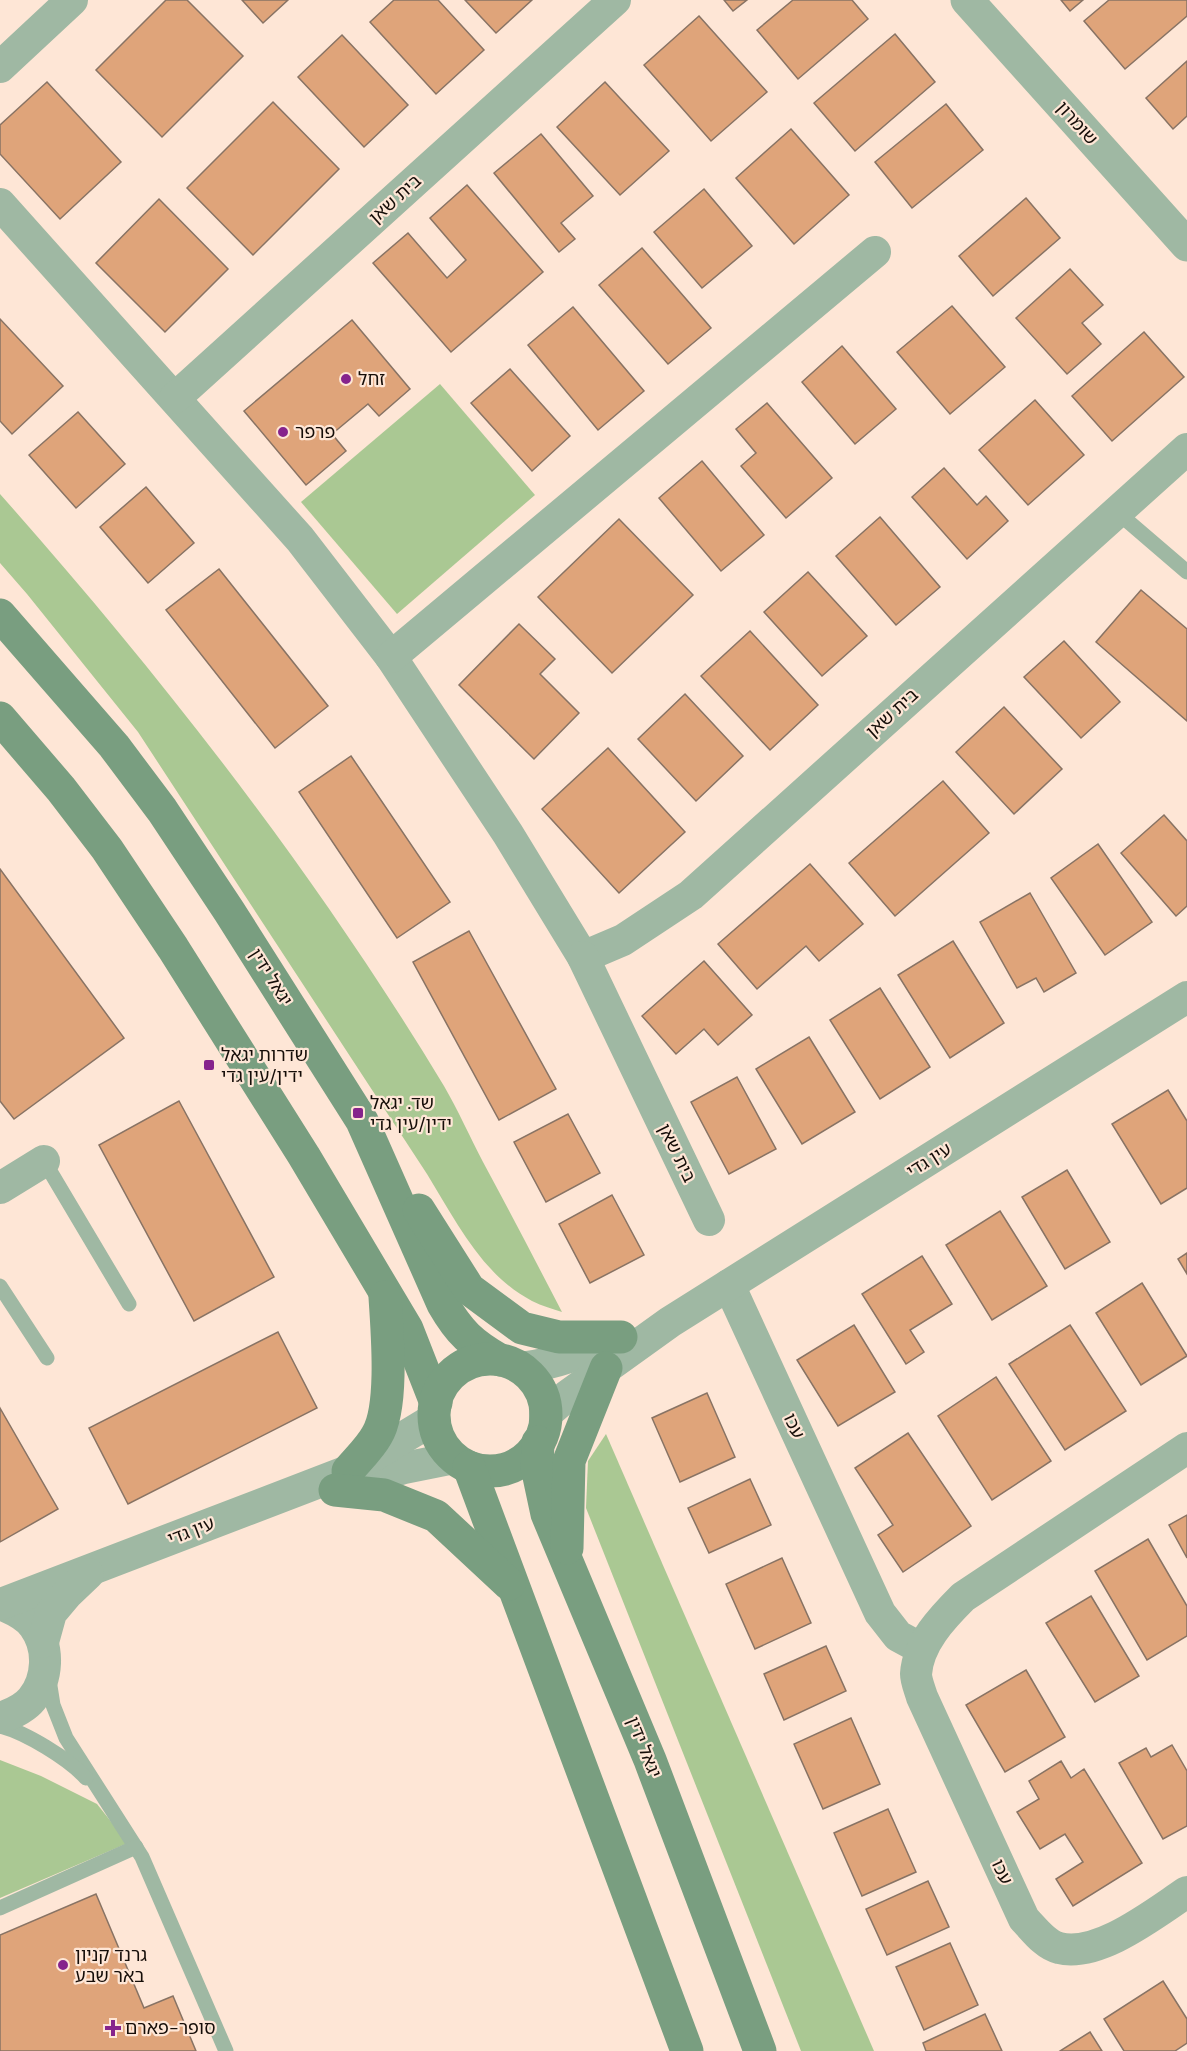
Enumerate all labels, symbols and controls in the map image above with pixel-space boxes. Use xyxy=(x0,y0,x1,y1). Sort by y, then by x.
street label: שומרון xyxy=(1051,96,1103,150)
street label: בית שאן xyxy=(364,169,426,229)
place label: זחל xyxy=(358,367,385,391)
marker: זחל xyxy=(339,372,353,386)
place label: פרפר xyxy=(295,420,335,444)
marker: פרפר xyxy=(276,425,290,439)
street label: בית שאן xyxy=(861,683,923,743)
street label: יגאל ידין xyxy=(244,944,298,1010)
place label: שדרות יגאל ידין/עין גדי xyxy=(221,1043,308,1088)
marker: שדרות יגאל ידין/עין גדי xyxy=(202,1058,216,1072)
place label: שד. יגאל ידין/עין גדי xyxy=(370,1091,452,1136)
marker: שד. יגאל ידין/עין גדי xyxy=(351,1106,365,1120)
street label: בית שאן xyxy=(652,1120,702,1186)
street label: עין גדי xyxy=(902,1137,956,1183)
street label: עכו xyxy=(778,1409,810,1443)
street label: עין גדי xyxy=(164,1511,218,1551)
street label: יגאל ידין xyxy=(621,1713,667,1781)
street label: עכו xyxy=(986,1855,1018,1889)
place label: גרנד קניון באר שבע xyxy=(75,1943,147,1988)
marker: גרנד קניון באר שבע xyxy=(56,1958,70,1972)
place label: סופר-פארם xyxy=(125,2016,216,2040)
marker: סופר-פארם xyxy=(106,2021,120,2035)

